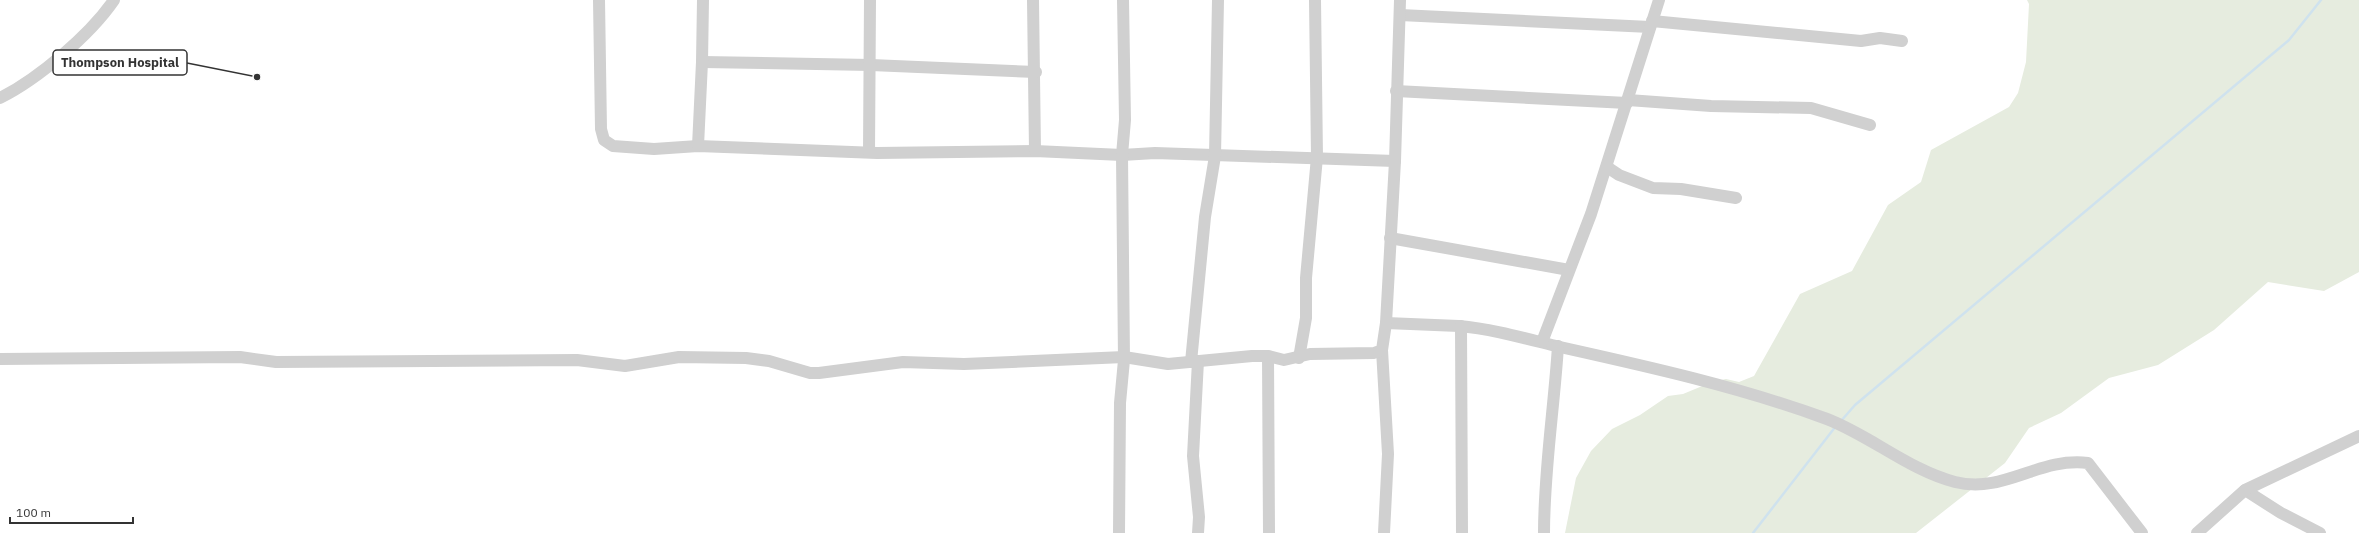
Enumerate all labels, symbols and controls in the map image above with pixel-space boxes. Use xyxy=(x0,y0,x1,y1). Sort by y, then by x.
callout: Thompson Hospital xyxy=(53,50,187,75)
text: Thompson Hospital xyxy=(61,54,179,71)
scale bar xyxy=(10,499,133,525)
text: 100 m xyxy=(16,505,51,520)

